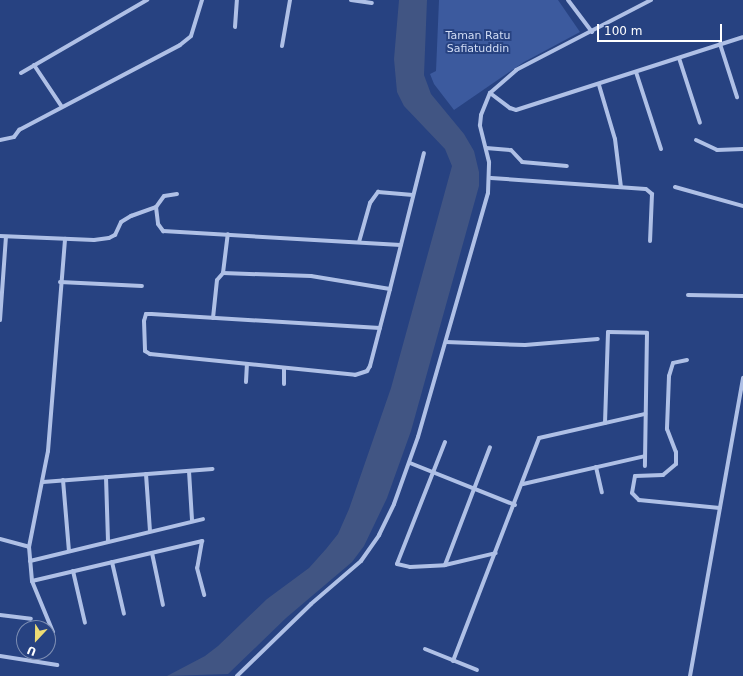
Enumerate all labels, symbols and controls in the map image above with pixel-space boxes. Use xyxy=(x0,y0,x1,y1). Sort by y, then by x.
scale bar xyxy=(599,16,724,42)
text: 100 m xyxy=(604,24,642,38)
park label: Taman Ratu Safiatuddin xyxy=(446,30,510,56)
north arrow xyxy=(16,620,56,660)
text: U xyxy=(25,643,38,658)

